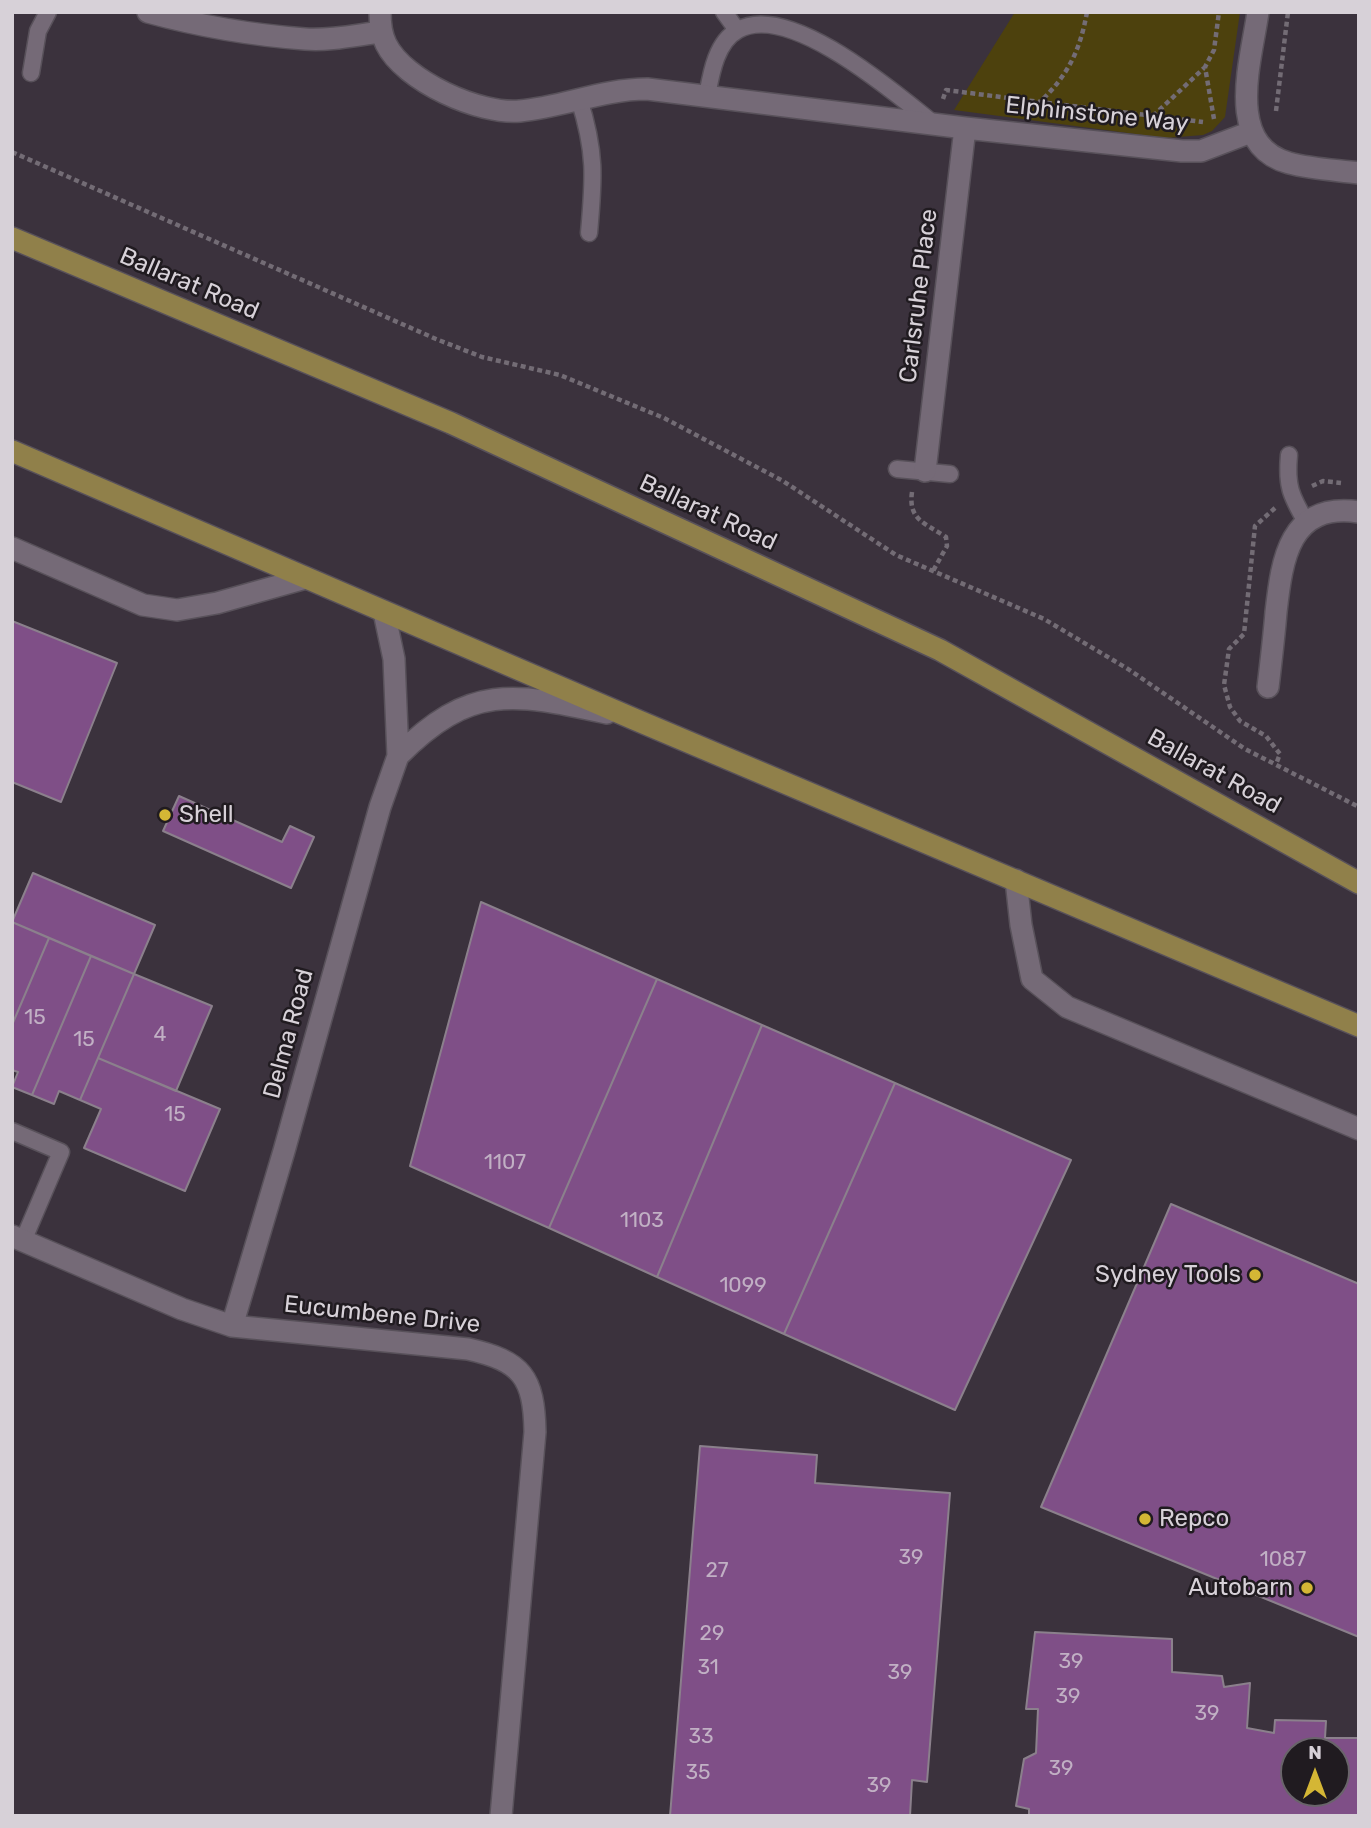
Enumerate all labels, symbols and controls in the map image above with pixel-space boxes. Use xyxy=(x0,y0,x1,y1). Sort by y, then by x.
street label: Elphinstone Way xyxy=(1004,91,1190,139)
street label: Carlsruhe Place xyxy=(894,207,944,385)
street label: Ballarat Road xyxy=(115,242,263,326)
street label: Ballarat Road xyxy=(635,469,781,557)
street label: Ballarat Road xyxy=(1142,723,1286,821)
place label: Shell xyxy=(179,801,234,829)
marker: Shell xyxy=(157,807,173,823)
street label: Delma Road xyxy=(258,966,320,1102)
house number: 15 xyxy=(24,1005,46,1031)
house number: 4 xyxy=(153,1022,167,1048)
house number: 15 xyxy=(73,1027,95,1053)
house number: 15 xyxy=(164,1102,186,1128)
house number: 1107 xyxy=(484,1150,526,1176)
house number: 1103 xyxy=(620,1208,664,1234)
place label: Sydney Tools xyxy=(1095,1261,1241,1289)
marker: Sydney Tools xyxy=(1247,1267,1263,1283)
house number: 1099 xyxy=(719,1273,767,1299)
street label: Eucumbene Drive xyxy=(282,1290,482,1340)
place label: Repco xyxy=(1159,1505,1229,1533)
marker: Repco xyxy=(1137,1511,1153,1527)
house number: 39 xyxy=(898,1545,924,1571)
house number: 1087 xyxy=(1260,1547,1306,1573)
house number: 27 xyxy=(705,1558,729,1584)
place label: Autobarn xyxy=(1188,1574,1293,1602)
marker: Autobarn xyxy=(1299,1580,1315,1596)
house number: 29 xyxy=(700,1621,724,1647)
house number: 39 xyxy=(1058,1649,1084,1675)
house number: 31 xyxy=(697,1655,719,1681)
house number: 39 xyxy=(887,1660,913,1686)
house number: 39 xyxy=(1055,1684,1081,1710)
house number: 39 xyxy=(1194,1701,1220,1727)
house number: 33 xyxy=(688,1724,714,1750)
north arrow xyxy=(1280,1737,1350,1807)
text: N xyxy=(1308,1741,1322,1764)
house number: 39 xyxy=(1048,1756,1074,1782)
house number: 35 xyxy=(685,1760,711,1786)
house number: 39 xyxy=(866,1773,892,1799)

